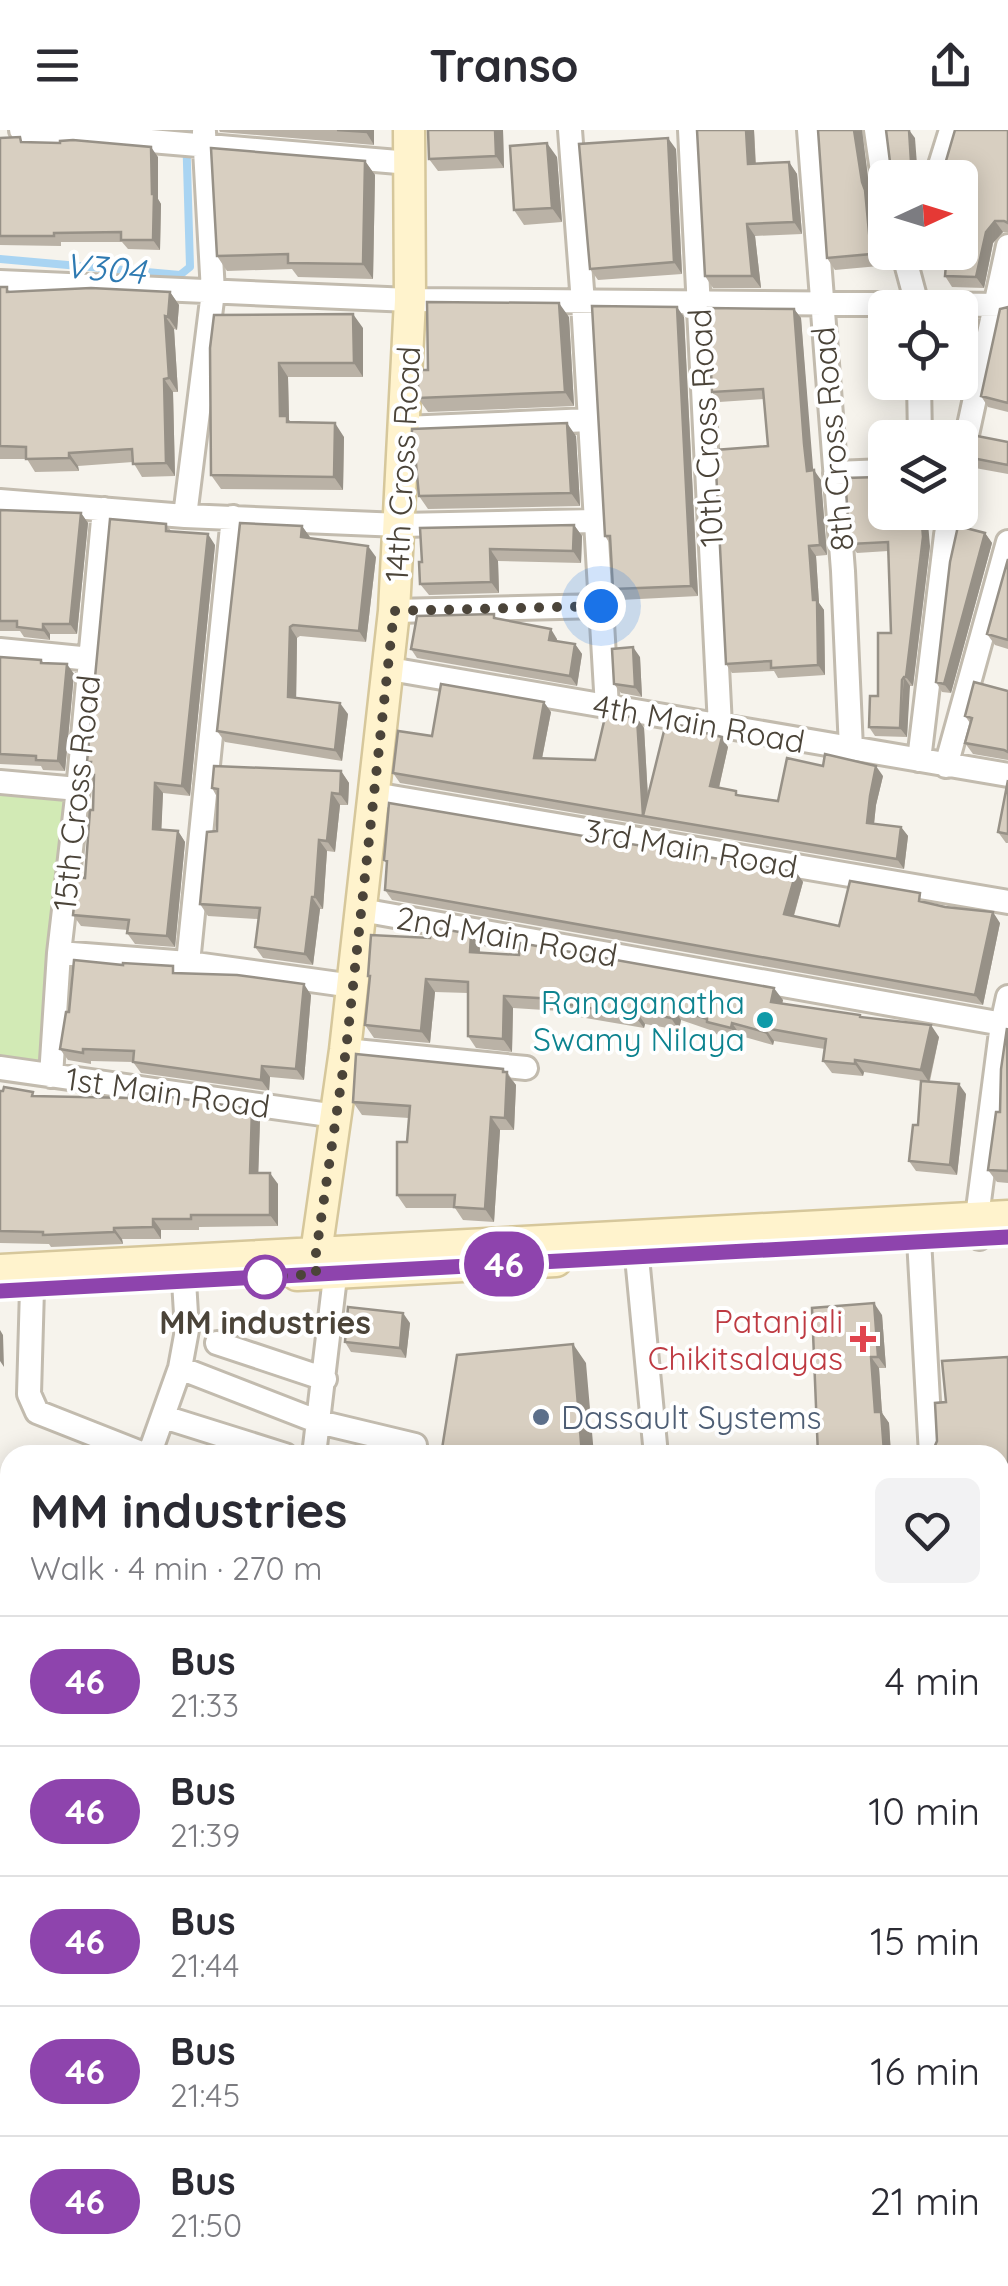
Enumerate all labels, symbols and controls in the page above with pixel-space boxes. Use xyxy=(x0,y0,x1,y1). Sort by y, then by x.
text: Transo xyxy=(429,37,579,93)
icon: menu xyxy=(30,38,85,93)
icon: share xyxy=(923,38,978,93)
north arrow xyxy=(868,160,978,270)
map controls xyxy=(868,160,978,530)
water label: V304 xyxy=(63,243,149,294)
button: locate xyxy=(868,290,978,400)
street label: 10th Cross Road xyxy=(679,308,731,548)
street label: 8th Cross Road xyxy=(802,325,862,553)
street label: 14th Cross Road xyxy=(376,345,428,583)
button: layers xyxy=(868,420,978,530)
your location xyxy=(576,581,626,631)
street label: 15th Cross Road xyxy=(44,673,108,913)
street label: 4th Main Road xyxy=(590,685,808,761)
street label: 3rd Main Road xyxy=(581,810,801,886)
street label: 2nd Main Road xyxy=(393,897,621,975)
place label: Ranaganatha Swamy Nilaya xyxy=(533,982,745,1059)
marker: Ranaganatha Swamy Nilaya xyxy=(754,1009,776,1031)
street label: 1st Main Road xyxy=(63,1058,273,1126)
line badge: 46 xyxy=(459,1232,549,1296)
text: 46 xyxy=(484,1242,524,1286)
marker: MM industries xyxy=(244,1256,286,1298)
place label: Patanjali Chikitsalayas xyxy=(648,1301,843,1378)
place label: MM industries xyxy=(159,1302,371,1342)
marker: Patanjali Chikitsalayas xyxy=(852,1328,874,1350)
place label: Dassault Systems xyxy=(561,1397,822,1437)
marker: Dassault Systems xyxy=(530,1406,552,1428)
button: heart xyxy=(875,1478,980,1583)
text: MM industries xyxy=(30,1480,347,1540)
text: Walk · 4 min · 270 m xyxy=(30,1548,323,1588)
text: Bus xyxy=(170,1637,236,1685)
text: 4 min xyxy=(885,1657,980,1705)
text: 46 xyxy=(65,1659,105,1703)
text: 21:33 xyxy=(170,1685,239,1725)
text: Bus xyxy=(170,1767,236,1815)
text: 10 min xyxy=(868,1787,980,1835)
text: 46 xyxy=(65,1789,105,1833)
text: 21:39 xyxy=(170,1815,240,1855)
text: Bus xyxy=(170,1897,236,1945)
text: 15 min xyxy=(870,1917,980,1965)
text: 46 xyxy=(65,1919,105,1963)
text: 21:44 xyxy=(170,1945,239,1985)
text: Bus xyxy=(170,2027,236,2075)
text: 16 min xyxy=(870,2047,980,2095)
text: 46 xyxy=(65,2049,105,2093)
text: 21:45 xyxy=(170,2075,240,2115)
text: Bus xyxy=(170,2157,236,2205)
text: 21 min xyxy=(870,2177,980,2225)
text: 46 xyxy=(65,2179,105,2223)
text: 21:50 xyxy=(170,2205,242,2245)

